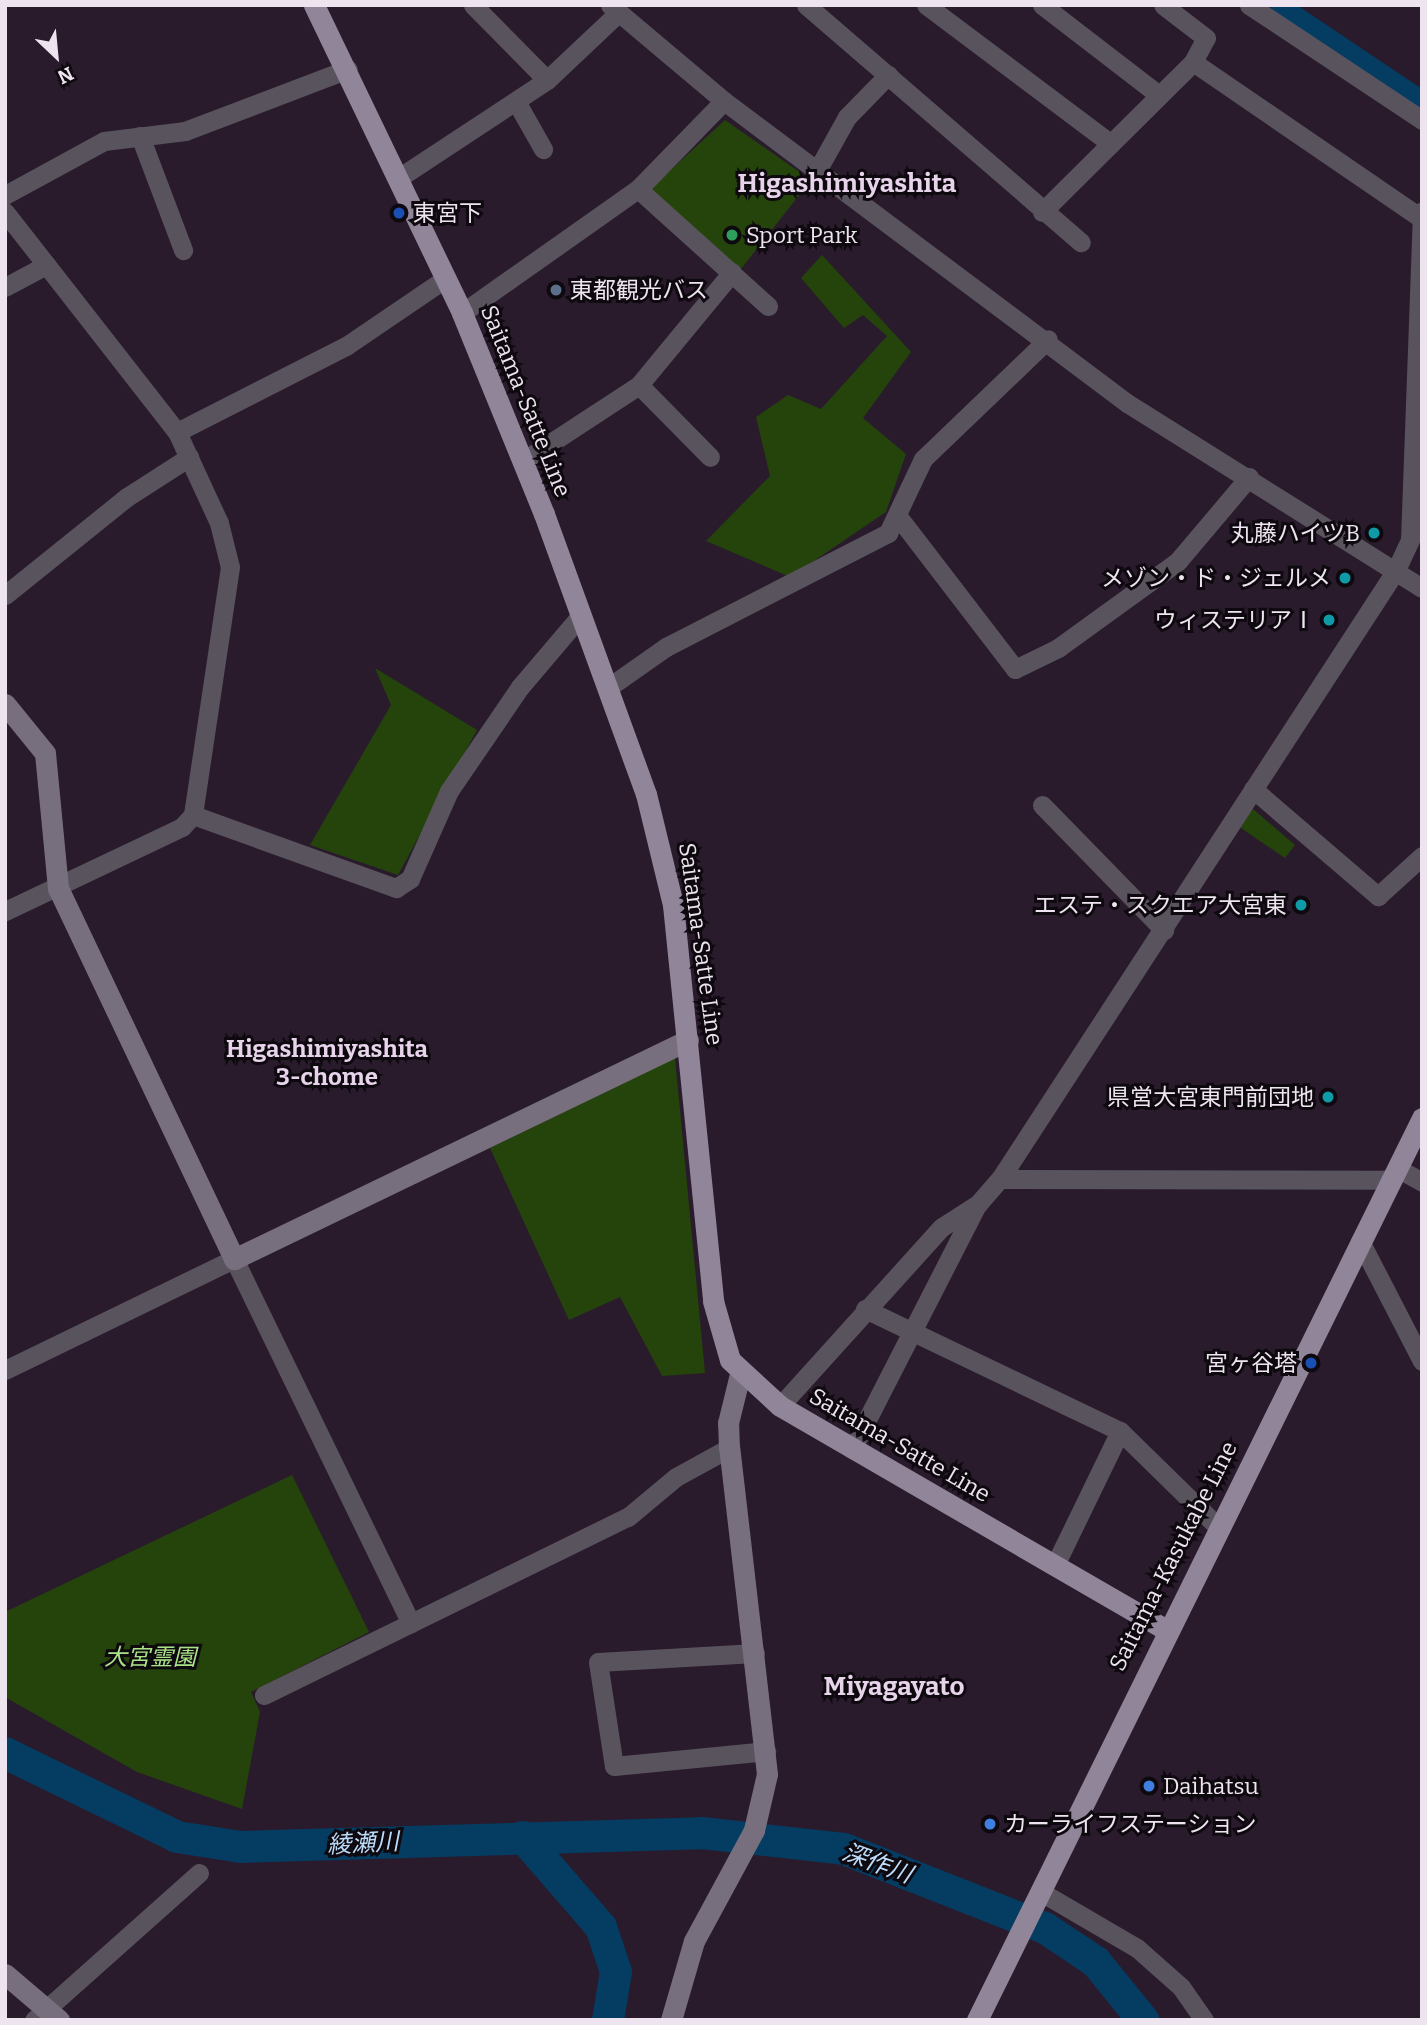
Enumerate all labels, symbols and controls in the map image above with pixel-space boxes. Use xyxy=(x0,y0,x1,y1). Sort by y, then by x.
north arrow xyxy=(21,21,91,91)
text: N xyxy=(54,62,77,89)
district label: Higashimiyashita xyxy=(738,168,956,200)
place label: 東宮下 xyxy=(413,199,482,227)
marker: 東宮下 xyxy=(391,205,407,221)
place label: Sport Park xyxy=(746,221,858,249)
marker: Sport Park xyxy=(724,227,740,243)
place label: 東都観光バス xyxy=(570,276,708,304)
marker: 東都観光バス xyxy=(548,282,564,298)
street label: Saitama-Satte Line xyxy=(475,301,577,501)
place label: 丸藤ハイツB xyxy=(1230,519,1360,547)
marker: 丸藤ハイツB xyxy=(1366,525,1382,541)
place label: メゾン・ド・ジェルメ xyxy=(1101,564,1331,592)
marker: メゾン・ド・ジェルメ xyxy=(1337,570,1353,586)
place label: ウィステリアⅠ xyxy=(1154,606,1315,634)
marker: ウィステリアⅠ xyxy=(1321,612,1337,628)
street label: Saitama-Satte Line xyxy=(673,841,729,1047)
place label: エステ・スクエア大宮東 xyxy=(1034,891,1287,919)
marker: エステ・スクエア大宮東 xyxy=(1293,897,1309,913)
district label: Higashimiyashita 3-chome xyxy=(226,1036,428,1092)
place label: 県営大宮東門前団地 xyxy=(1107,1083,1314,1111)
marker: 県営大宮東門前団地 xyxy=(1320,1089,1336,1105)
place label: 宮ヶ谷塔 xyxy=(1205,1349,1297,1377)
marker: 宮ヶ谷塔 xyxy=(1303,1355,1319,1371)
street label: Saitama-Satte Line xyxy=(805,1382,995,1508)
street label: Saitama-Kasukabe Line xyxy=(1103,1437,1243,1675)
park label: 大宮霊園 xyxy=(104,1643,196,1671)
district label: Miyagayato xyxy=(824,1671,964,1703)
place label: Daihatsu xyxy=(1163,1772,1259,1800)
marker: Daihatsu xyxy=(1141,1778,1157,1794)
place label: カーライフステーション xyxy=(1004,1810,1257,1838)
marker: カーライフステーション xyxy=(982,1816,998,1832)
water label: 綾瀬川 xyxy=(326,1828,400,1860)
water label: 深作川 xyxy=(838,1838,916,1890)

